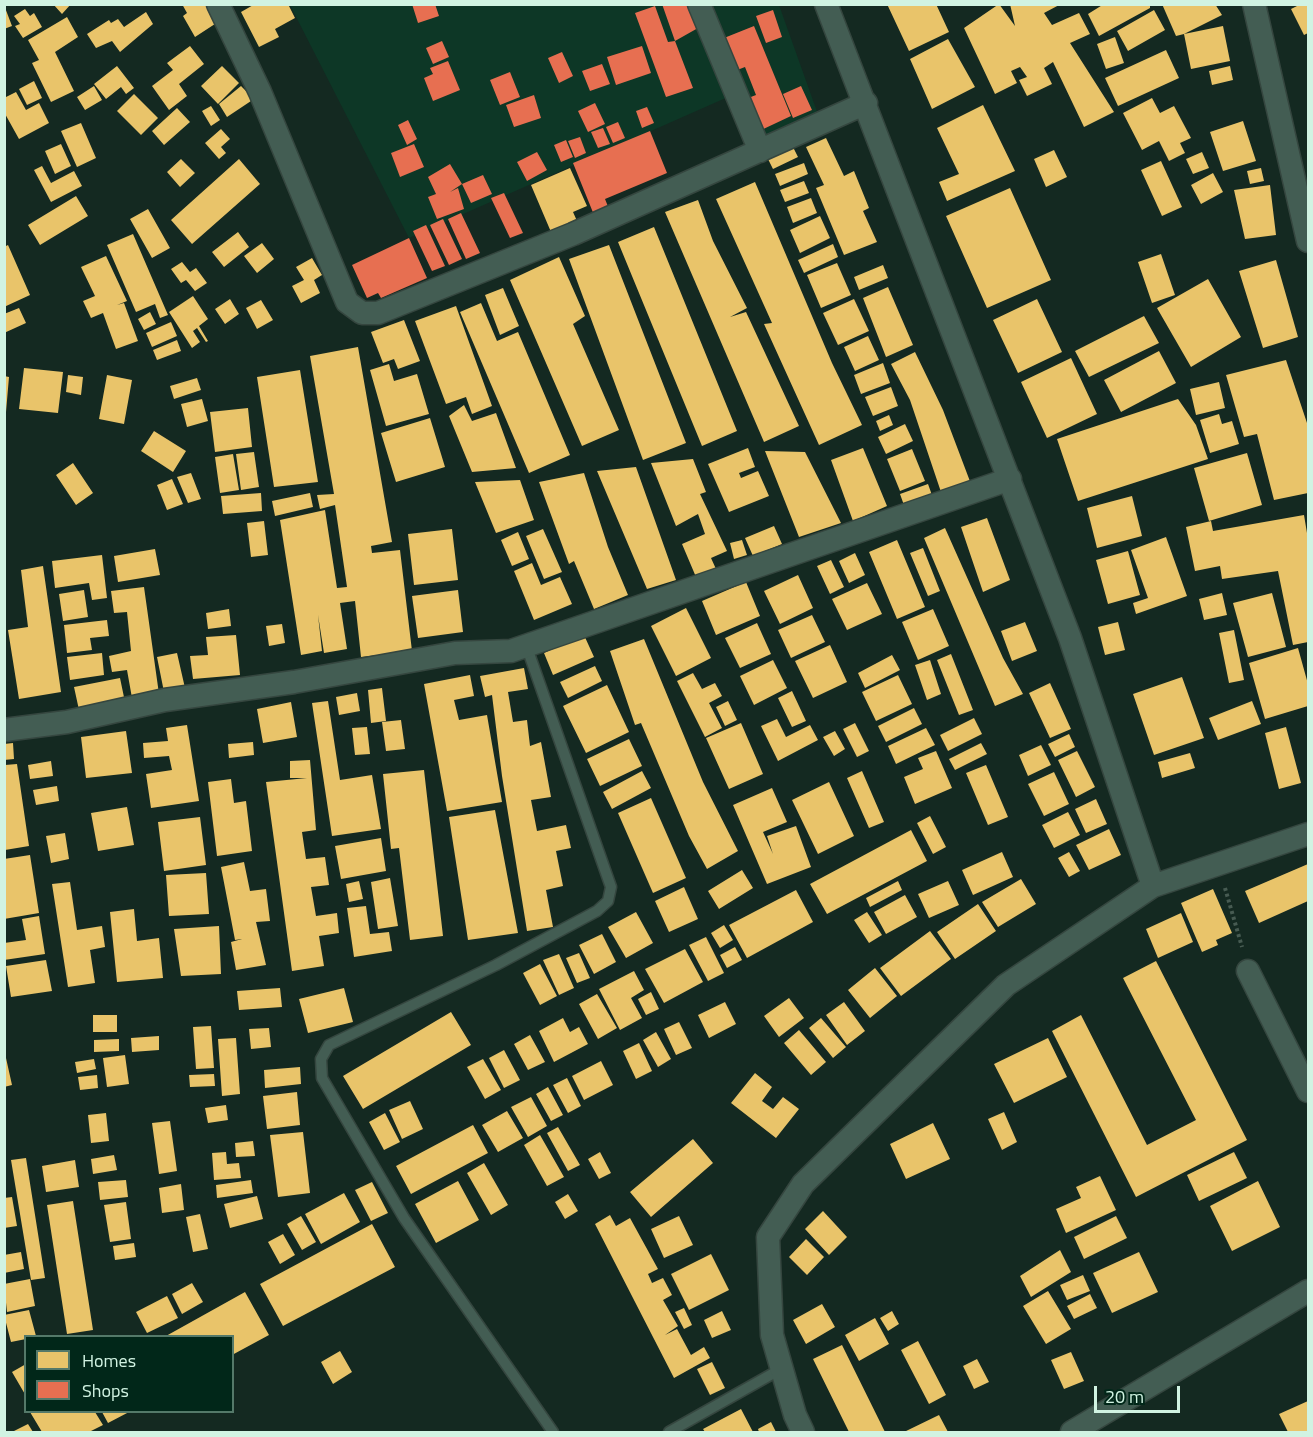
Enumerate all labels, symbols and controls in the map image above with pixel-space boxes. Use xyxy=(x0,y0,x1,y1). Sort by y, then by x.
legend xyxy=(24,1335,234,1413)
text: Homes xyxy=(82,1347,136,1374)
scale bar xyxy=(1097,1374,1182,1412)
text: Shops xyxy=(82,1377,129,1404)
text: 20 m xyxy=(1105,1383,1144,1410)

